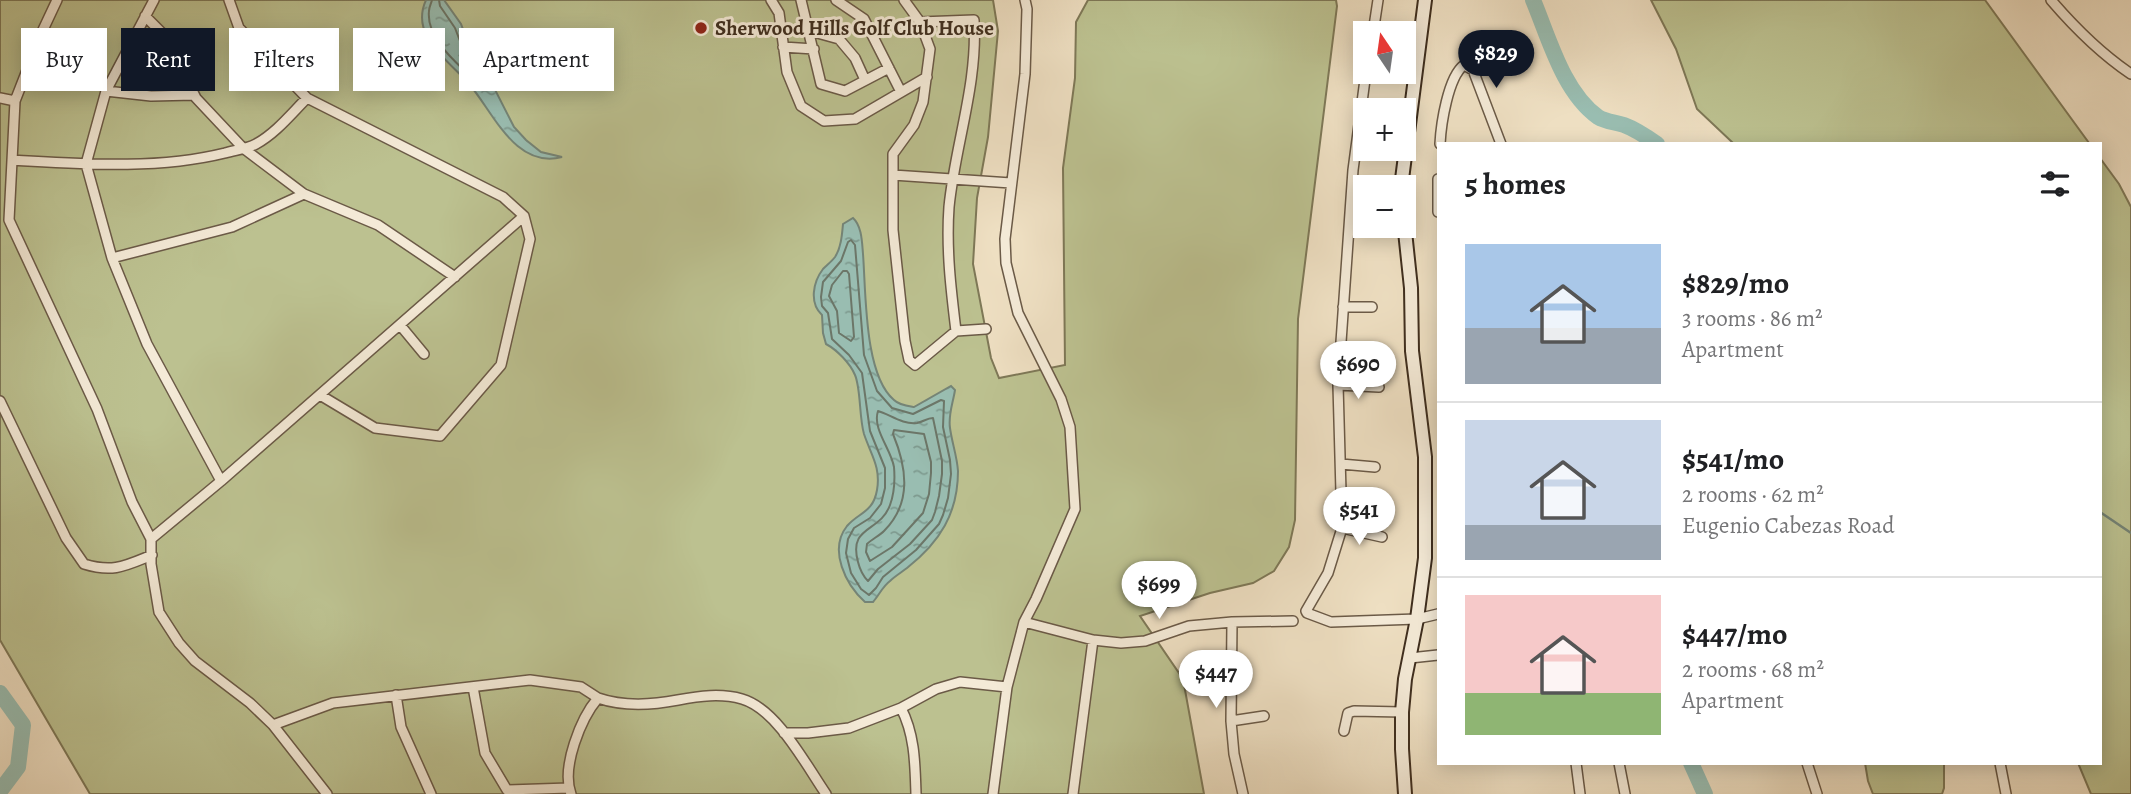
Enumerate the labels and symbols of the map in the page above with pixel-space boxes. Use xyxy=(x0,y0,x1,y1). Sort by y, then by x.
place label: Sherwood Hills Golf Club House xyxy=(715,14,994,42)
marker: Sherwood Hills Golf Club House xyxy=(693,20,709,36)
north arrow xyxy=(1353,21,1416,84)
pin: $829 xyxy=(1455,31,1537,90)
pin: $690 xyxy=(1317,342,1399,401)
pin: $541 xyxy=(1318,488,1400,547)
pin: $699 xyxy=(1118,562,1200,621)
pin: $447 xyxy=(1175,650,1257,710)

